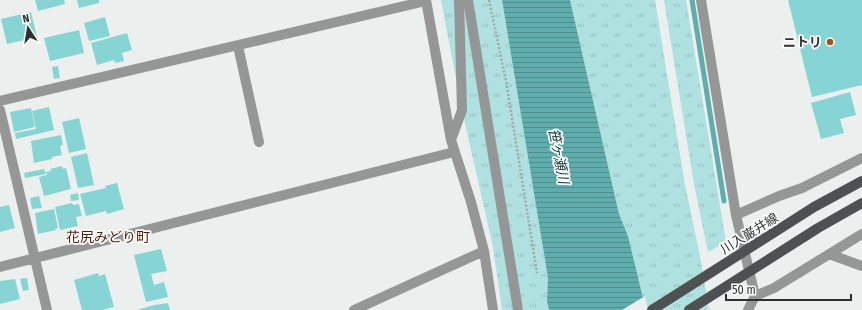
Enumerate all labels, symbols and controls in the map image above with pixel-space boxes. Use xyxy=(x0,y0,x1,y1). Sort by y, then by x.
north arrow xyxy=(8,8,48,48)
text: N xyxy=(21,12,31,26)
place label: ニトリ xyxy=(783,35,822,50)
marker: ニトリ xyxy=(825,37,835,47)
water label: 笹ヶ瀬川 xyxy=(545,127,573,187)
street label: 川入巌井線 xyxy=(718,210,781,257)
district label: 花尻みどり町 xyxy=(66,229,150,246)
scale bar xyxy=(726,276,851,302)
text: 50 m xyxy=(732,283,756,297)

